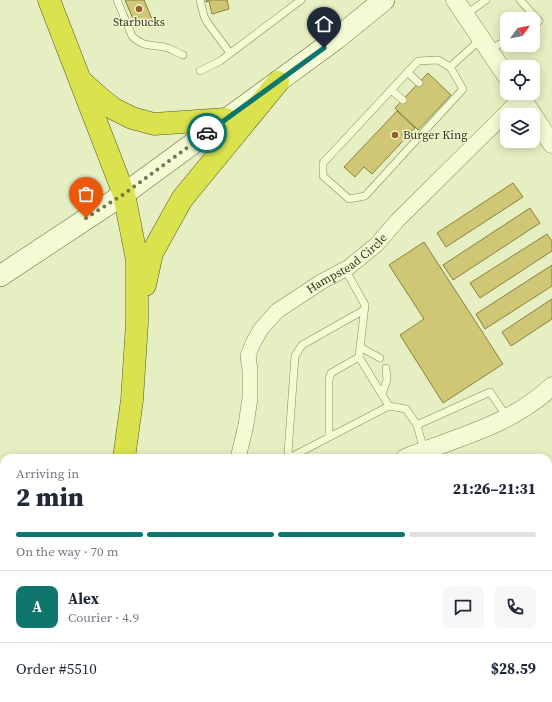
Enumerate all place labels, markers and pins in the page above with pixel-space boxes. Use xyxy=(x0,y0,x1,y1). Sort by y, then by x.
marker: Starbucks xyxy=(134,4,144,14)
pin xyxy=(307,7.0,341,48)
place label: Starbucks xyxy=(113,14,165,30)
place label: Burger King xyxy=(403,127,467,143)
marker: Burger King xyxy=(390,130,400,140)
pin xyxy=(69,177,103,218)

